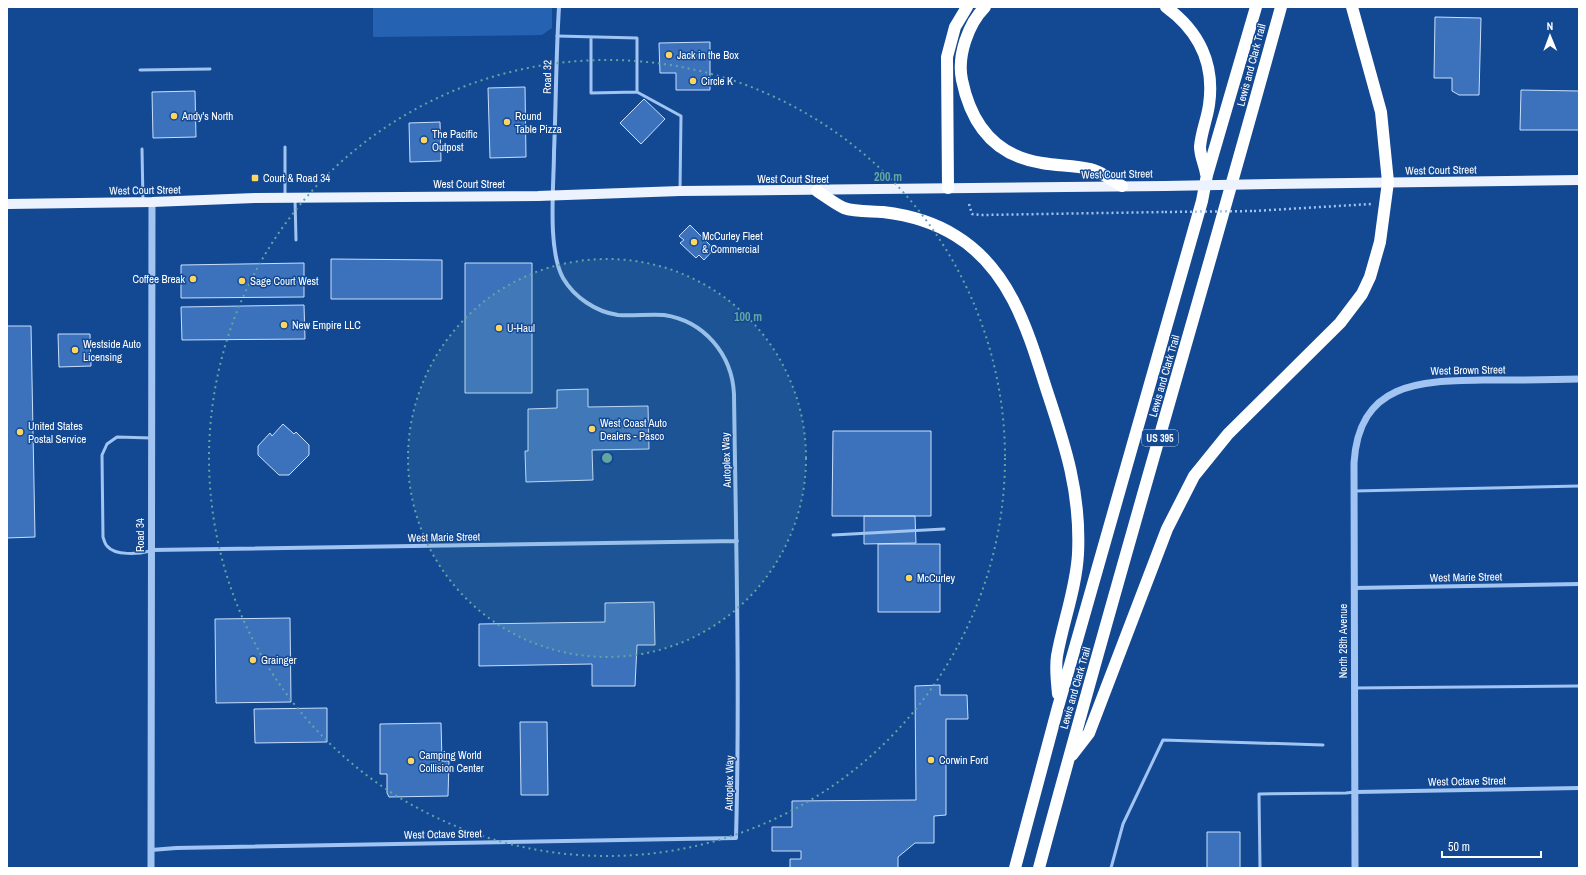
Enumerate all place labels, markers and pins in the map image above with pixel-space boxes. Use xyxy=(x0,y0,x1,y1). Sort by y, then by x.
place label: Jack in the Box xyxy=(677,48,739,62)
marker: Jack in the Box xyxy=(664,50,674,60)
place label: Circle K xyxy=(701,74,733,88)
marker: Circle K xyxy=(688,76,698,86)
place label: Andy's North xyxy=(181,109,233,123)
place label: Round Table Pizza xyxy=(515,109,562,136)
marker: Andy's North xyxy=(169,111,179,121)
marker: Round Table Pizza xyxy=(502,117,512,127)
place label: The Pacific Outpost xyxy=(432,127,478,154)
marker: The Pacific Outpost xyxy=(419,135,429,145)
place label: Court & Road 34 xyxy=(263,171,330,185)
marker: Court & Road 34 xyxy=(250,173,260,183)
place label: McCurley Fleet & Commercial xyxy=(702,229,763,256)
marker: McCurley Fleet & Commercial xyxy=(689,237,699,247)
place label: Coffee Break xyxy=(133,272,185,286)
marker: Coffee Break xyxy=(188,274,198,284)
place label: Sage Court West xyxy=(250,274,319,288)
marker: Sage Court West xyxy=(237,276,247,286)
place label: New Empire LLC xyxy=(292,318,361,332)
marker: New Empire LLC xyxy=(279,320,289,330)
place label: U-Haul xyxy=(507,321,535,335)
marker: U-Haul xyxy=(494,323,504,333)
place label: Westside Auto Licensing xyxy=(83,337,141,364)
marker: Westside Auto Licensing xyxy=(70,345,80,355)
place label: West Coast Auto Dealers - Pasco xyxy=(600,416,667,443)
place label: United States Postal Service xyxy=(28,419,86,446)
marker: West Coast Auto Dealers - Pasco xyxy=(587,424,597,434)
marker: United States Postal Service xyxy=(15,427,25,437)
centre of rings xyxy=(600,451,614,465)
place label: McCurley xyxy=(917,571,956,585)
marker: McCurley xyxy=(904,573,914,583)
place label: Grainger xyxy=(261,653,297,667)
marker: Grainger xyxy=(248,655,258,665)
place label: Camping World Collision Center xyxy=(419,748,484,775)
place label: Corwin Ford xyxy=(939,753,988,767)
marker: Corwin Ford xyxy=(926,755,936,765)
marker: Camping World Collision Center xyxy=(406,756,416,766)

